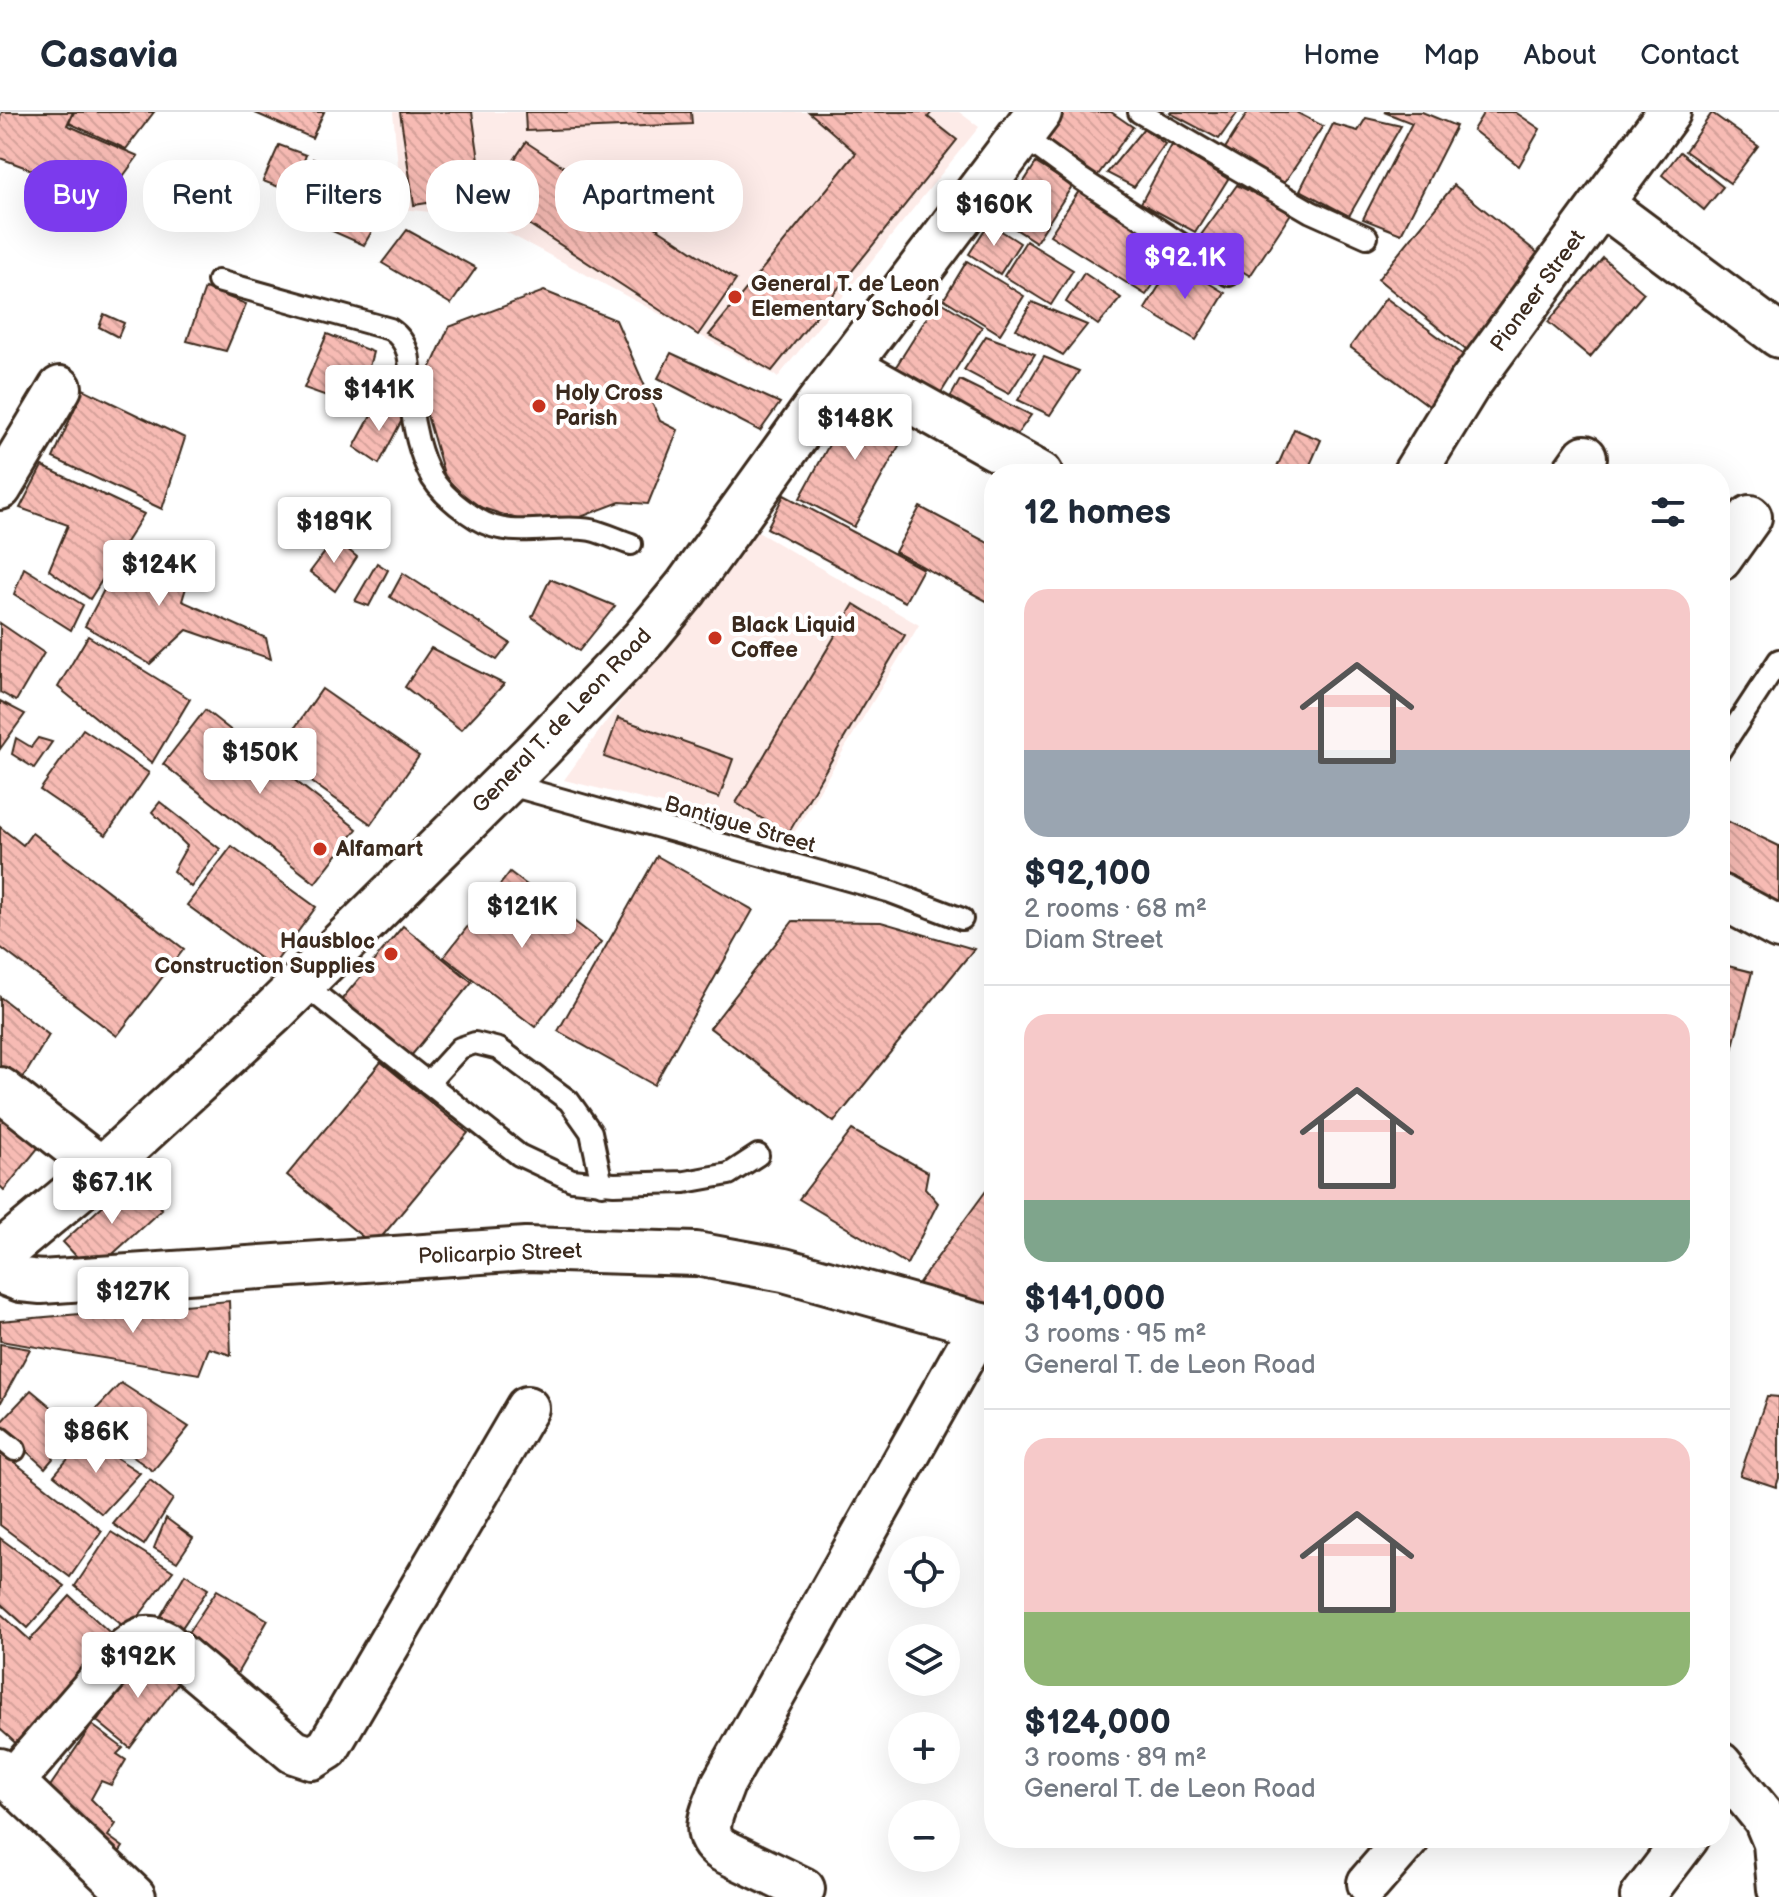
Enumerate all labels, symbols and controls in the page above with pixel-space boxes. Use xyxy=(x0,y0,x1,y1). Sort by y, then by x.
text: Casavia xyxy=(40,33,178,78)
text: Home xyxy=(1303,39,1379,72)
text: Map xyxy=(1423,39,1480,72)
text: About xyxy=(1524,39,1596,72)
text: Contact xyxy=(1640,39,1739,72)
chip: Buy xyxy=(24,160,127,232)
chip: Rent xyxy=(143,160,260,232)
chip: Filters xyxy=(276,160,410,232)
chip: New xyxy=(426,160,539,232)
chip: Apartment xyxy=(555,160,743,232)
pin: $160K xyxy=(938,180,1050,248)
text: $160K xyxy=(955,190,1033,221)
street label: Pioneer Street xyxy=(1485,225,1591,357)
pin: $92.1K xyxy=(1120,233,1250,301)
text: $92.1K xyxy=(1144,243,1226,274)
place label: General T. de Leon Elementary School xyxy=(751,271,940,323)
marker: General T. de Leon Elementary School xyxy=(726,288,744,306)
pin: $141K xyxy=(323,365,435,433)
text: $141K xyxy=(343,375,415,406)
place label: Holy Cross Parish xyxy=(555,380,663,432)
pin: $148K xyxy=(799,394,911,462)
marker: Holy Cross Parish xyxy=(530,397,548,415)
text: $148K xyxy=(817,404,893,435)
icon: filters xyxy=(1646,490,1690,534)
text: 12 homes xyxy=(1024,492,1171,533)
pin: $189K xyxy=(278,497,390,565)
text: $189K xyxy=(296,507,372,538)
pin: $124K xyxy=(103,540,215,608)
text: $124K xyxy=(121,550,197,581)
place label: Black Liquid Coffee xyxy=(731,612,855,664)
street label: General T. de Leon Road xyxy=(467,623,657,819)
marker: Black Liquid Coffee xyxy=(706,629,724,647)
icon: home xyxy=(1285,641,1429,785)
pin: $150K xyxy=(204,728,316,796)
text: $150K xyxy=(222,738,298,769)
street label: Bantigue Street xyxy=(661,791,819,860)
place label: Alfamart xyxy=(335,836,424,863)
marker: Alfamart xyxy=(311,840,329,858)
text: $92,100 xyxy=(1024,853,1151,894)
pin: $121K xyxy=(466,882,578,950)
text: $121K xyxy=(486,892,558,923)
text: 2 rooms · 68 m² xyxy=(1024,894,1207,925)
text: Diam Street xyxy=(1024,925,1163,956)
place label: Hausbloc Construction Supplies xyxy=(154,928,375,980)
marker: Hausbloc Construction Supplies xyxy=(382,945,400,963)
icon: home xyxy=(1285,1066,1429,1210)
pin: $67.1K xyxy=(47,1158,177,1226)
text: $67.1K xyxy=(71,1168,153,1199)
street label: Policarpio Street xyxy=(418,1238,583,1270)
pin: $127K xyxy=(77,1267,189,1335)
text: $127K xyxy=(95,1277,171,1308)
text: $141,000 xyxy=(1024,1278,1165,1319)
text: 3 rooms · 95 m² xyxy=(1024,1319,1206,1350)
text: General T. de Leon Road xyxy=(1024,1350,1316,1381)
pin: $86K xyxy=(49,1407,143,1475)
text: $86K xyxy=(63,1417,129,1448)
icon: home xyxy=(1285,1490,1429,1634)
map controls xyxy=(888,1536,960,1872)
button: locate xyxy=(888,1536,960,1608)
button: layers xyxy=(888,1624,960,1696)
pin: $192K xyxy=(82,1632,194,1700)
text: $192K xyxy=(100,1642,176,1673)
text: $124,000 xyxy=(1024,1702,1171,1743)
button: + xyxy=(888,1712,960,1784)
text: 3 rooms · 89 m² xyxy=(1024,1743,1207,1774)
text: General T. de Leon Road xyxy=(1024,1774,1316,1805)
button: − xyxy=(888,1800,960,1872)

